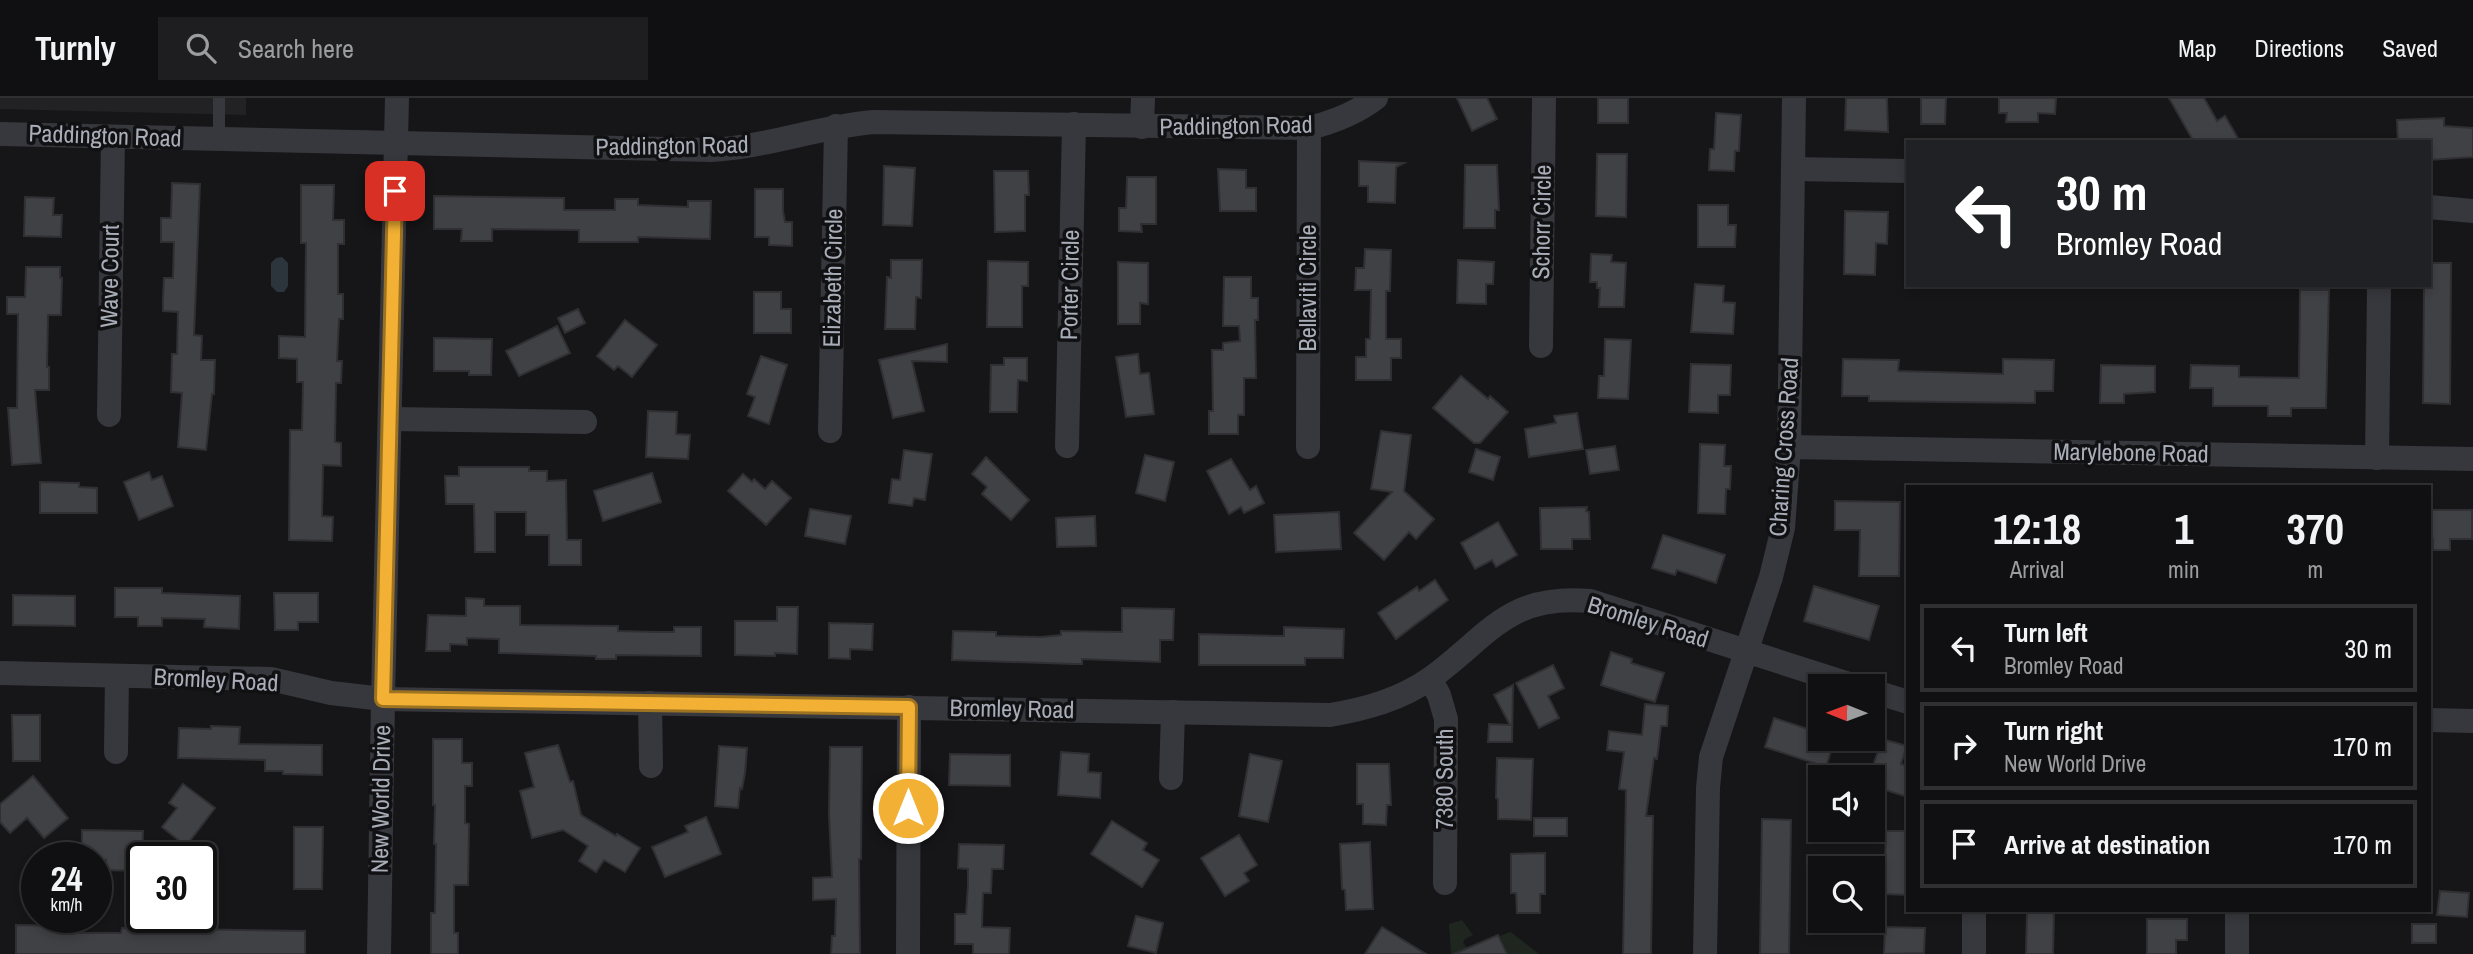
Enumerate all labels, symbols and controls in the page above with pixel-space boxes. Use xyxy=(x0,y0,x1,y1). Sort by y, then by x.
search box xyxy=(158,17,648,80)
text: Turnly xyxy=(35,26,116,70)
icon: search xyxy=(182,29,220,67)
text: Search here xyxy=(238,31,354,66)
text: Map xyxy=(2178,32,2216,64)
text: Directions xyxy=(2254,32,2344,64)
text: Saved xyxy=(2382,32,2438,64)
street label: Paddington Road xyxy=(1159,108,1313,142)
street label: Paddington Road xyxy=(28,116,182,154)
street label: Paddington Road xyxy=(595,128,749,162)
text: 30 m xyxy=(2056,159,2148,225)
pin xyxy=(365,161,425,221)
street label: Schorr Circle xyxy=(1524,164,1558,280)
icon: left xyxy=(1941,168,2032,259)
icon: arrive xyxy=(376,172,414,210)
street label: Elizabeth Circle xyxy=(815,208,849,348)
text: Bromley Road xyxy=(2056,222,2222,265)
street label: Wave Court xyxy=(92,224,126,328)
street label: Bellaviti Circle xyxy=(1291,225,1323,351)
street label: Porter Circle xyxy=(1052,229,1086,340)
street label: Charing Cross Road xyxy=(1761,356,1805,538)
street label: Marylebone Road xyxy=(2053,435,2209,469)
text: 12:18 xyxy=(1993,501,2081,557)
text: 1 xyxy=(2174,501,2193,557)
text: 370 xyxy=(2287,501,2344,557)
text: Arrival xyxy=(2010,554,2064,585)
text: min xyxy=(2168,554,2200,585)
text: m xyxy=(2307,554,2323,585)
street label: Bromley Road xyxy=(1584,588,1713,655)
text: Turn left xyxy=(2004,615,2088,650)
icon: left xyxy=(1945,629,1983,667)
text: 30 m xyxy=(2345,631,2392,666)
text: Bromley Road xyxy=(2004,650,2124,681)
street label: Bromley Road xyxy=(153,660,279,698)
north arrow xyxy=(1808,674,1885,751)
map controls xyxy=(1808,674,1885,933)
street label: Bromley Road xyxy=(949,691,1075,725)
text: Turn right xyxy=(2004,713,2103,748)
street label: New World Drive xyxy=(363,725,397,873)
icon: right xyxy=(1945,727,1983,765)
street label: 7380 South xyxy=(1428,729,1460,829)
text: 170 m xyxy=(2333,729,2392,764)
text: New World Drive xyxy=(2004,748,2146,779)
button: sound xyxy=(1808,765,1885,842)
position arrow xyxy=(871,771,945,845)
icon: arrive xyxy=(1945,825,1983,863)
text: Arrive at destination xyxy=(2004,827,2210,862)
text: 170 m xyxy=(2333,827,2392,862)
speed limit sign: 30 xyxy=(126,842,217,933)
text: 24 xyxy=(51,855,82,902)
button: search xyxy=(1808,856,1885,933)
text: km/h xyxy=(51,892,83,917)

